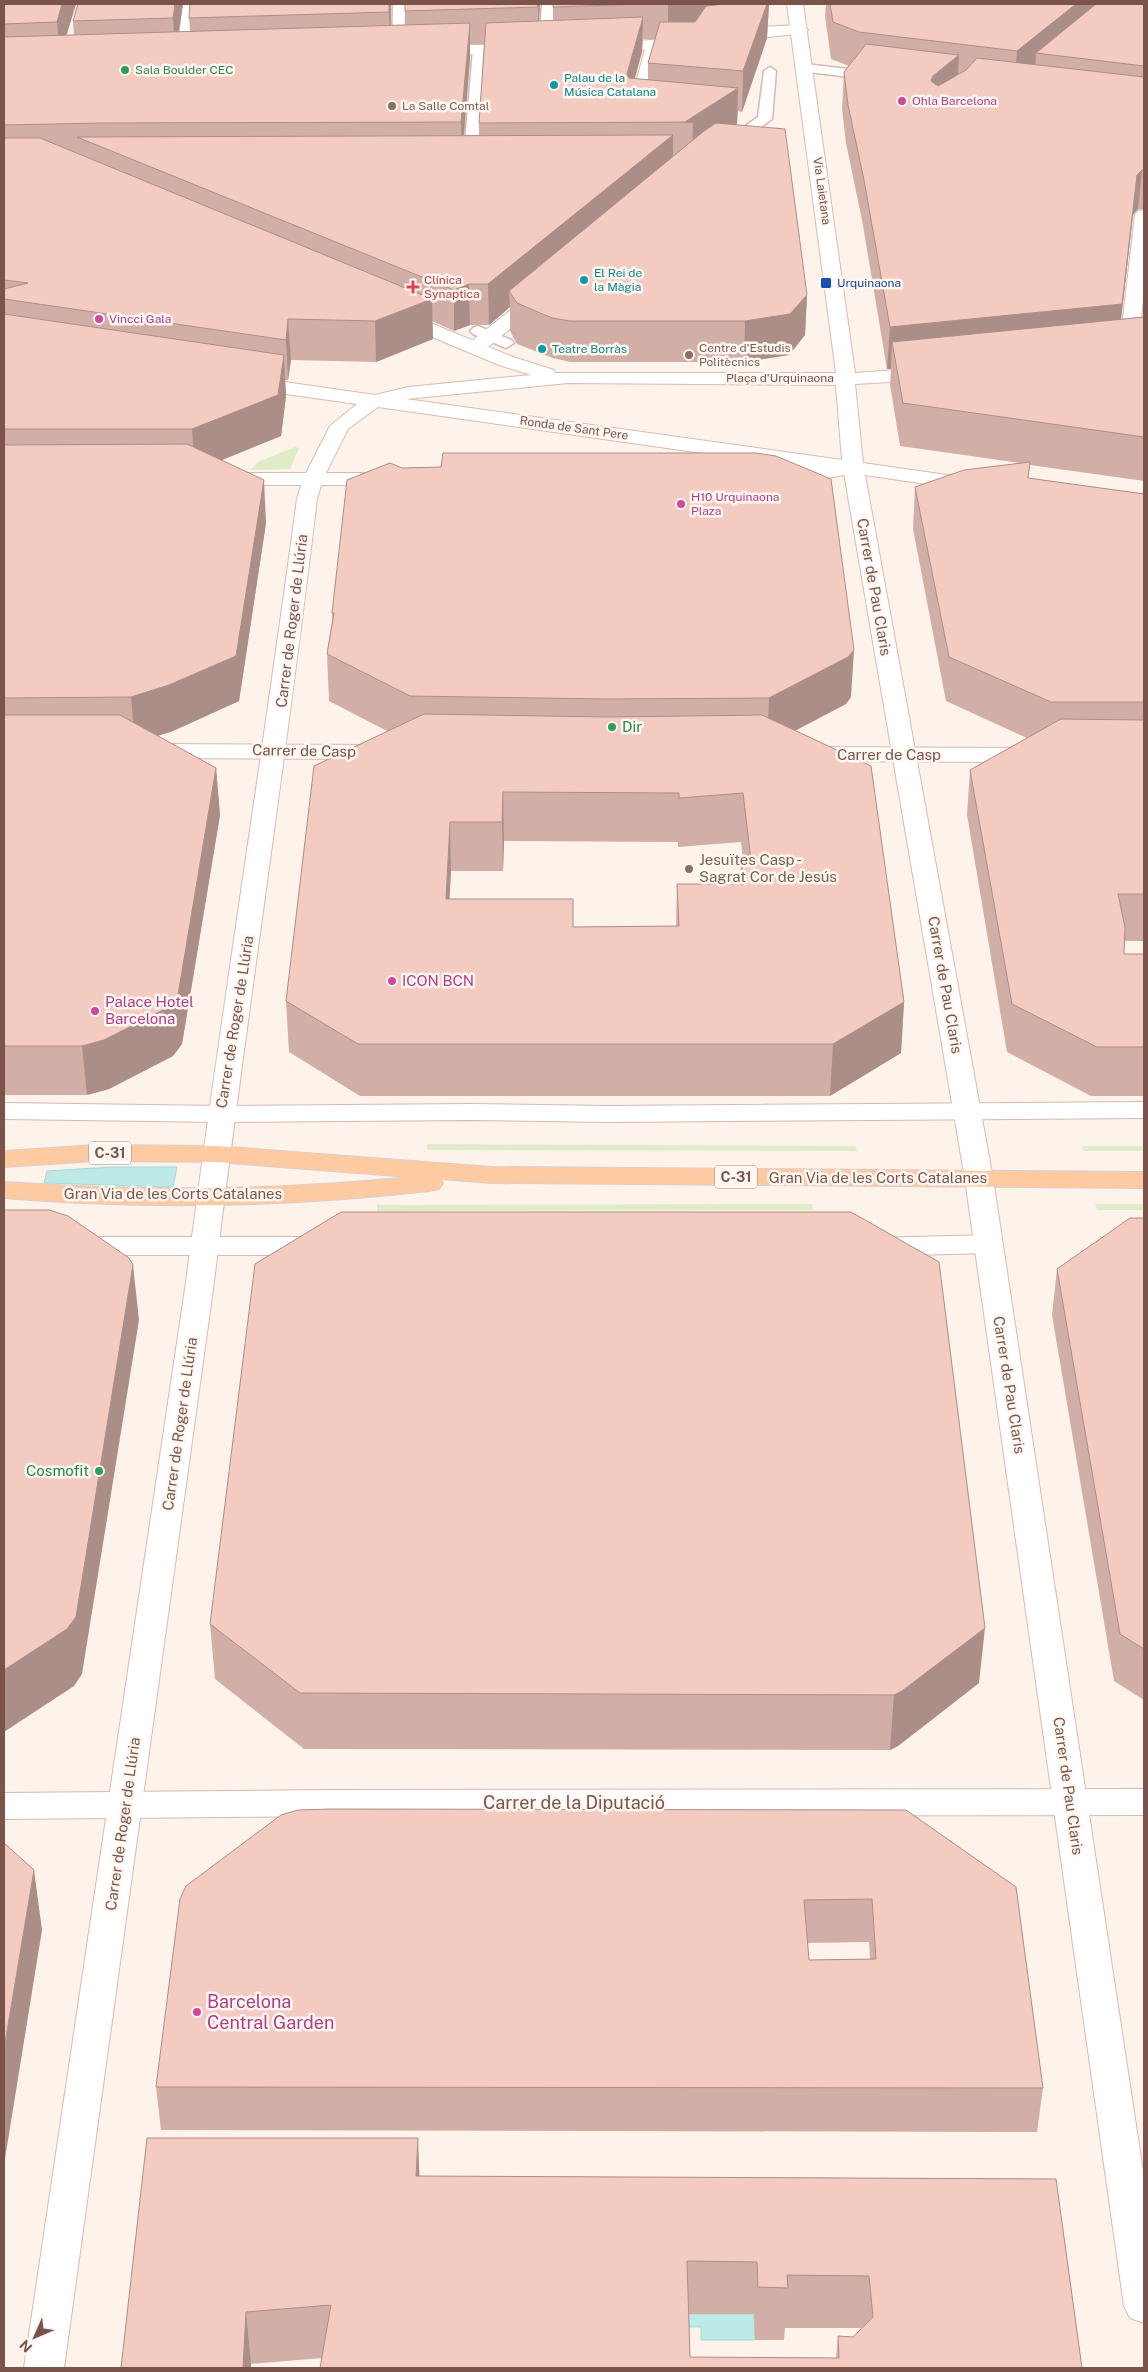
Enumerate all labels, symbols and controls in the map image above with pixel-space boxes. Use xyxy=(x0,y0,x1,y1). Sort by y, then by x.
place label: Sala Boulder CEC xyxy=(135,63,234,77)
marker: Sala Boulder CEC xyxy=(119,64,131,76)
place label: Palau de la Música Catalana xyxy=(564,71,656,99)
marker: Palau de la Música Catalana xyxy=(548,79,560,91)
place label: Ohla Barcelona xyxy=(912,94,997,108)
marker: Ohla Barcelona xyxy=(896,95,908,107)
place label: La Salle Comtal xyxy=(402,99,490,113)
marker: La Salle Comtal xyxy=(386,100,398,112)
street label: Via Laietana xyxy=(810,156,834,226)
place label: El Rei de la Màgia xyxy=(594,266,642,294)
place label: Clínica Synaptica xyxy=(424,273,480,301)
marker: El Rei de la Màgia xyxy=(578,274,590,286)
marker: Urquinaona xyxy=(819,276,833,290)
place label: Urquinaona xyxy=(837,276,901,290)
marker: Clínica Synaptica xyxy=(406,280,420,294)
place label: Vincci Gala xyxy=(109,312,172,326)
marker: Vincci Gala xyxy=(93,313,105,325)
place label: Centre d'Estudis Politècnics xyxy=(699,341,791,369)
place label: Teatre Borràs xyxy=(552,342,627,356)
marker: Teatre Borràs xyxy=(536,343,548,355)
marker: Centre d'Estudis Politècnics xyxy=(683,349,695,361)
street label: Plaça d'Urquinaona xyxy=(726,371,834,385)
street label: Ronda de Sant Pere xyxy=(519,413,629,443)
place label: H10 Urquinaona Plaza xyxy=(691,490,779,518)
marker: H10 Urquinaona Plaza xyxy=(675,498,687,510)
street label: Carrer de Pau Claris xyxy=(854,517,895,657)
street label: Carrer de Roger de Llúria xyxy=(272,533,311,709)
place label: Dir xyxy=(622,718,642,735)
marker: Dir xyxy=(606,721,618,733)
street label: Carrer de Casp xyxy=(252,741,356,760)
street label: Carrer de Casp xyxy=(837,746,941,763)
place label: Jesuïtes Casp - Sagrat Cor de Jesús xyxy=(699,851,837,885)
marker: Jesuïtes Casp - Sagrat Cor de Jesús xyxy=(683,863,695,875)
street label: Carrer de Pau Claris xyxy=(925,915,966,1055)
street label: Carrer de Roger de Llúria xyxy=(212,934,257,1110)
place label: ICON BCN xyxy=(402,972,474,989)
marker: ICON BCN xyxy=(386,975,398,987)
place label: Palace Hotel Barcelona xyxy=(105,993,194,1027)
marker: Palace Hotel Barcelona xyxy=(89,1005,101,1017)
road number: C-31 xyxy=(89,1142,131,1164)
road number: C-31 xyxy=(715,1166,757,1188)
street label: Gran Via de les Corts Catalanes xyxy=(769,1169,987,1186)
street label: Gran Via de les Corts Catalanes xyxy=(64,1185,282,1202)
street label: Carrer de Pau Claris xyxy=(990,1315,1029,1455)
street label: Carrer de Roger de Llúria xyxy=(159,1336,200,1512)
place label: Cosmofit xyxy=(26,1462,89,1479)
marker: Cosmofit xyxy=(93,1465,105,1477)
street label: Carrer de Pau Claris xyxy=(1050,1716,1087,1856)
street label: Carrer de Roger de Llúria xyxy=(102,1736,143,1912)
street label: Carrer de la Diputació xyxy=(483,1792,665,1813)
place label: Barcelona Central Garden xyxy=(207,1991,334,2033)
marker: Barcelona Central Garden xyxy=(191,2006,203,2018)
north arrow xyxy=(10,2312,60,2362)
text: N xyxy=(16,2337,35,2356)

